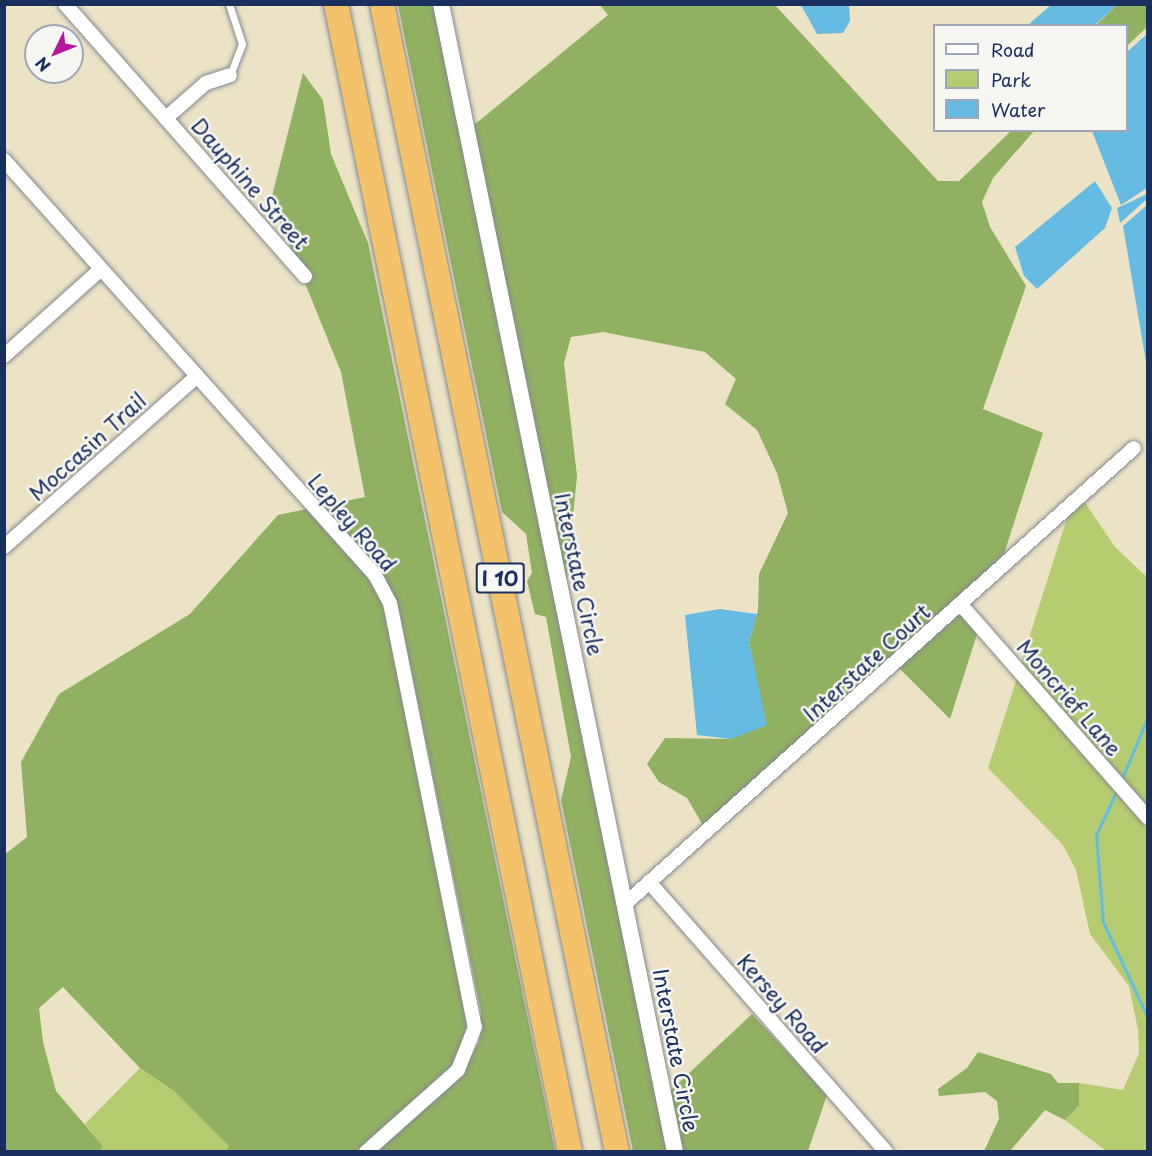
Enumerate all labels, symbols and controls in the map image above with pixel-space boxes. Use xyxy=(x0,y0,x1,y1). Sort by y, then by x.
north arrow xyxy=(24,24,84,84)
legend xyxy=(933,24,1128,132)
text: Road xyxy=(991,36,1035,63)
text: N xyxy=(29,52,55,78)
text: Park xyxy=(991,66,1031,93)
text: Water xyxy=(991,96,1045,123)
street label: Dauphine Street xyxy=(187,112,315,254)
street label: Moccasin Trail xyxy=(23,387,151,505)
street label: Lepley Road xyxy=(303,467,403,577)
street label: Interstate Circle xyxy=(550,490,610,658)
road number: I 10 xyxy=(474,561,526,595)
street label: Interstate Court xyxy=(797,598,935,726)
street label: Moncrief Lane xyxy=(1012,634,1128,760)
street label: Kersey Road xyxy=(733,948,833,1058)
street label: Interstate Circle xyxy=(649,966,705,1134)

